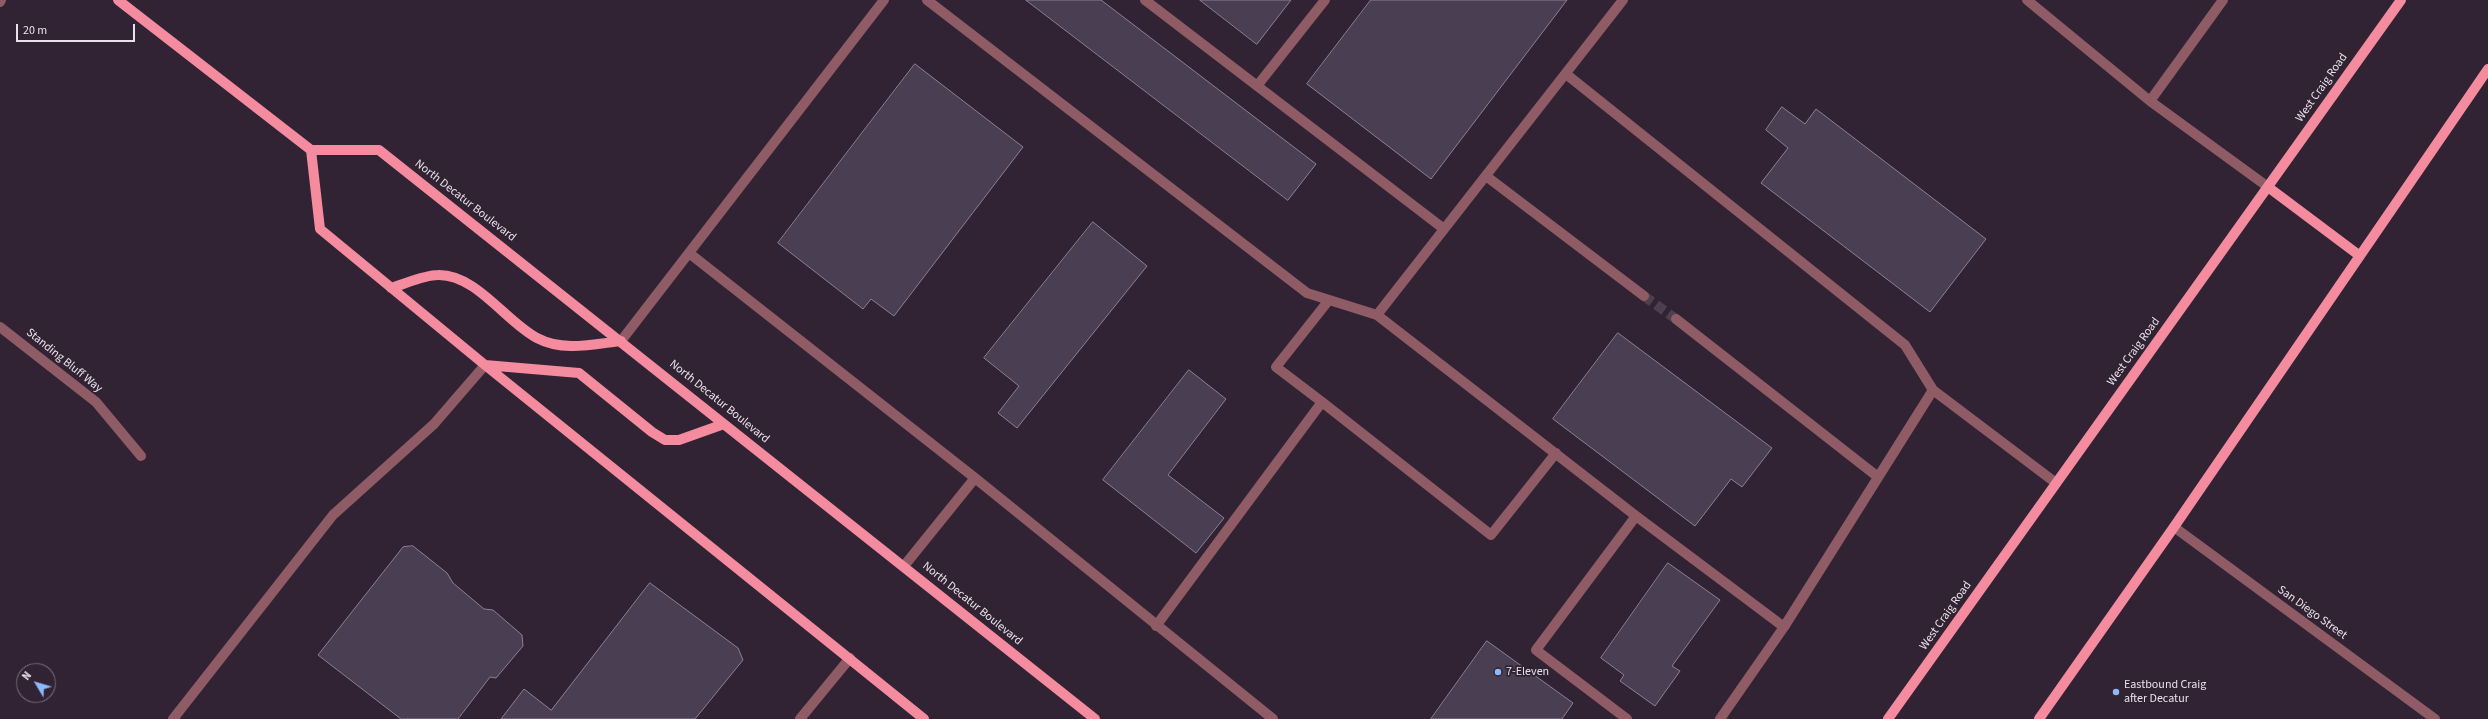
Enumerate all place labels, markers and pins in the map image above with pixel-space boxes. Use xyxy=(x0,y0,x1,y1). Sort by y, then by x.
place label: 7-Eleven xyxy=(1506,665,1549,679)
marker: 7-Eleven xyxy=(1493,667,1503,677)
place label: Eastbound Craig after Decatur xyxy=(2124,678,2206,706)
marker: Eastbound Craig after Decatur xyxy=(2111,687,2121,697)

